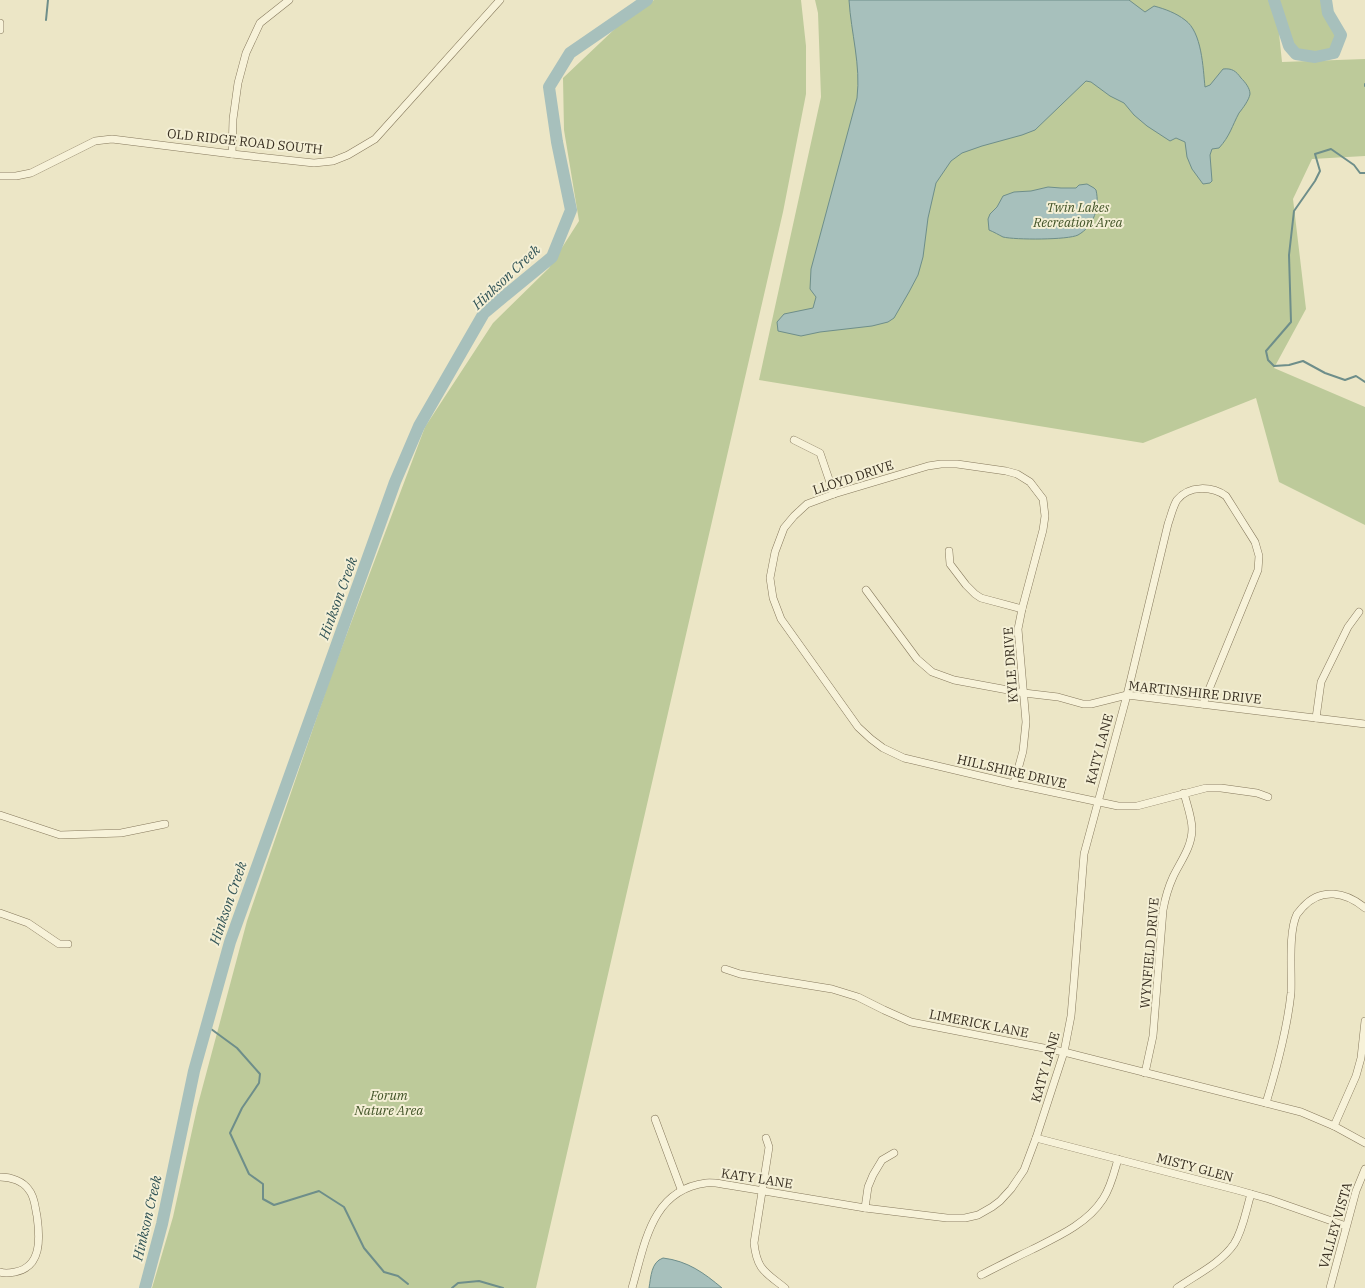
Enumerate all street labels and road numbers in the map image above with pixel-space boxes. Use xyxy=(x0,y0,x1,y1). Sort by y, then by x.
street label: OLD RIDGE ROAD SOUTH xyxy=(166,125,324,158)
street label: LLOYD DRIVE xyxy=(811,456,896,499)
street label: KYLE DRIVE xyxy=(999,627,1022,703)
street label: MARTINSHIRE DRIVE xyxy=(1128,677,1262,708)
street label: KATY LANE xyxy=(1082,712,1117,786)
street label: HILLSHIRE DRIVE xyxy=(955,751,1068,792)
street label: WYNFIELD DRIVE xyxy=(1136,897,1163,1009)
street label: LIMERICK LANE xyxy=(928,1006,1030,1041)
street label: KATY LANE xyxy=(1027,1030,1064,1104)
street label: MISTY GLEN xyxy=(1155,1149,1235,1186)
street label: KATY LANE xyxy=(720,1164,794,1193)
street label: VALLEY VISTA xyxy=(1315,1180,1356,1270)

